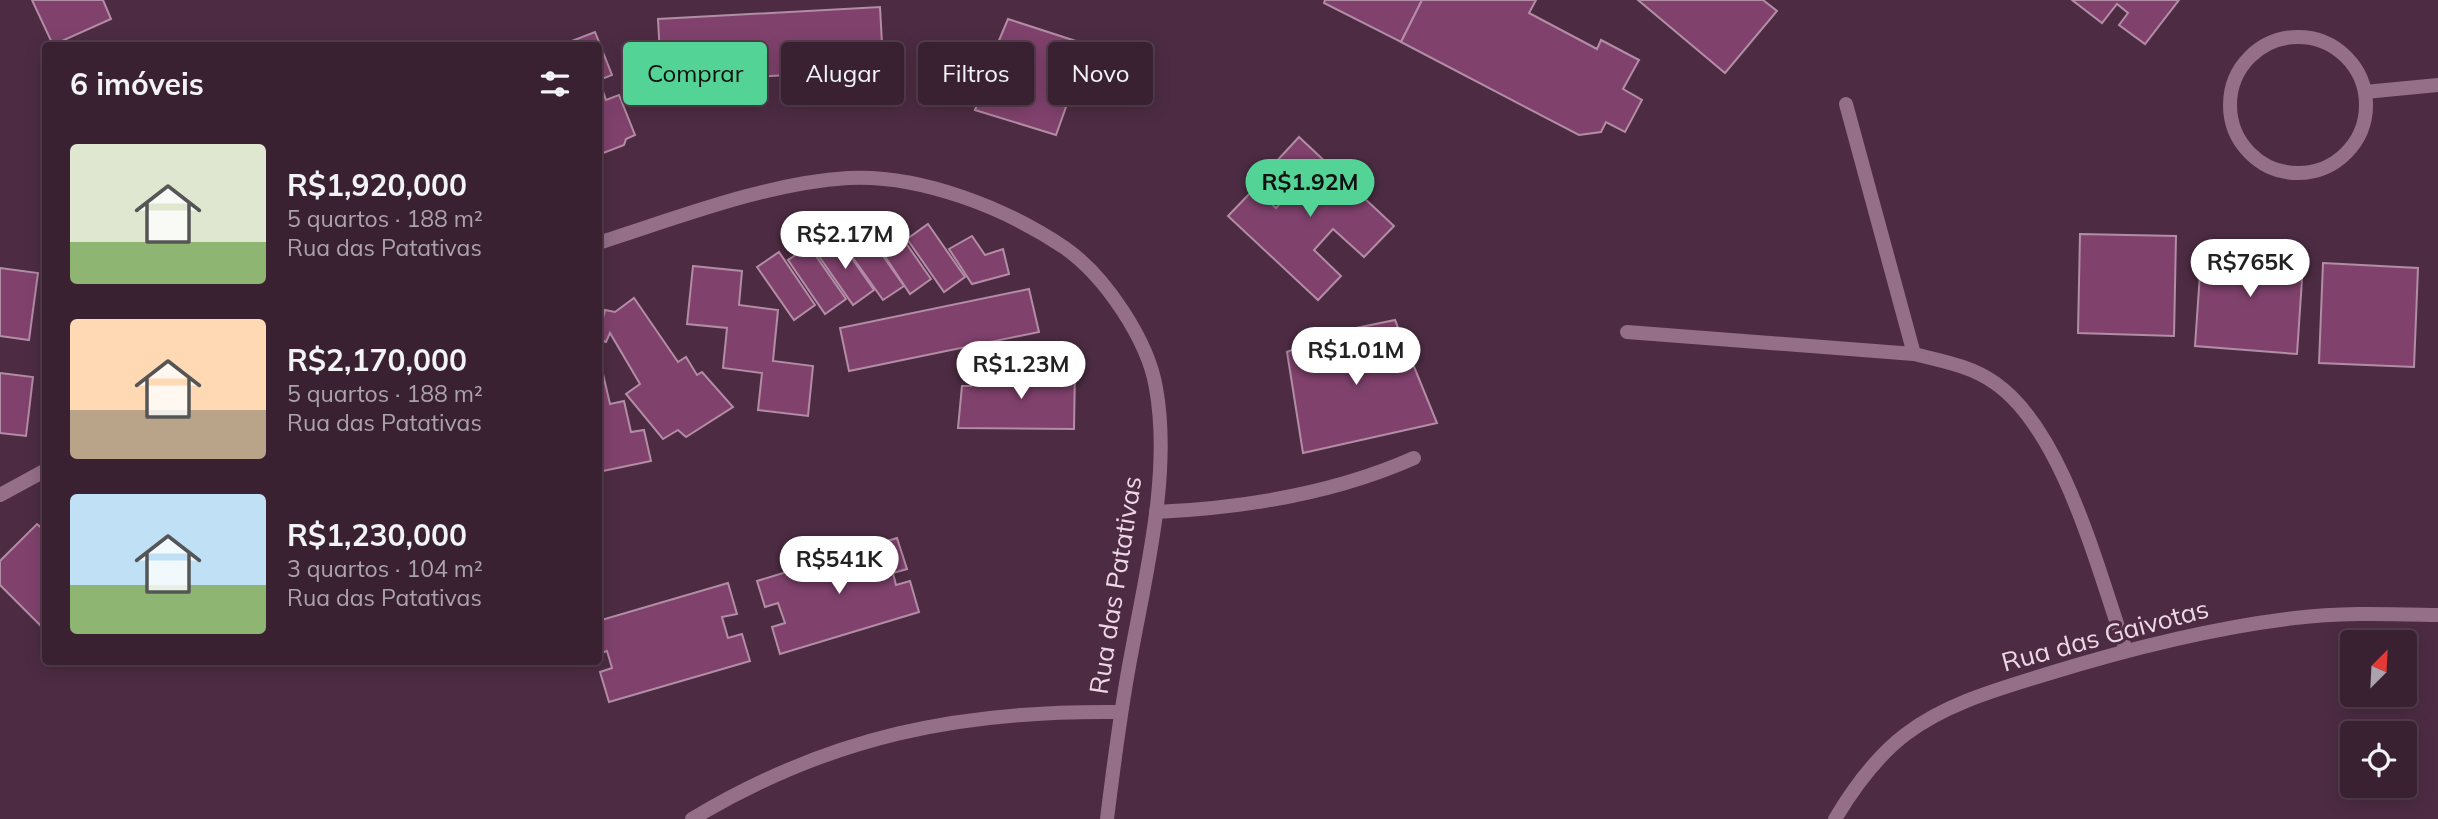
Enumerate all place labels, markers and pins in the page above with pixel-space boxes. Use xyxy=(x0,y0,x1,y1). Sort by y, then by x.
pin: R$1.92M xyxy=(1245,160,1375,219)
pin: R$2.17M xyxy=(780,212,910,271)
pin: R$765K xyxy=(2193,240,2307,299)
pin: R$1.01M xyxy=(1291,328,1421,387)
pin: R$1.23M xyxy=(956,342,1086,401)
pin: R$541K xyxy=(782,536,896,596)

